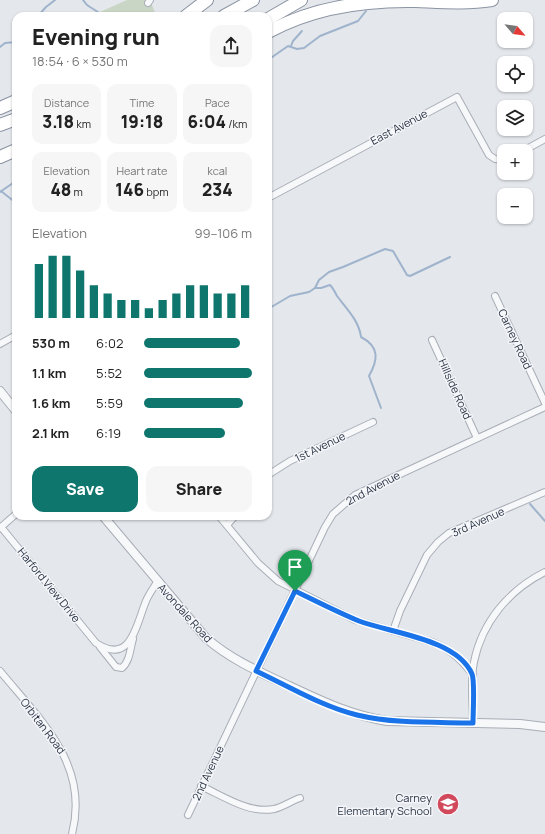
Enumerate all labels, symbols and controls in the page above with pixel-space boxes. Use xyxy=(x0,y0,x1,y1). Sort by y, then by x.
north arrow xyxy=(497,12,533,48)
map controls xyxy=(497,12,533,224)
text: Evening run xyxy=(32,22,160,52)
button: share xyxy=(210,25,252,67)
text: 18:54 · 6 × 530 m xyxy=(32,52,128,70)
button: locate xyxy=(497,56,533,92)
text: Distance xyxy=(44,95,89,110)
text: Time xyxy=(130,95,154,110)
text: Pace xyxy=(205,95,230,110)
button: layers xyxy=(497,100,533,136)
street label: East Avenue xyxy=(368,105,430,148)
text: 3.18 xyxy=(42,110,74,133)
text: 19:18 xyxy=(121,110,163,133)
text: 6:04 xyxy=(187,110,226,133)
text: km xyxy=(74,116,91,131)
text: /km xyxy=(226,116,247,131)
button: + xyxy=(497,144,533,180)
text: Elevation xyxy=(43,163,90,178)
text: Heart rate xyxy=(116,163,168,178)
text: kcal xyxy=(207,163,227,178)
text: 48 xyxy=(50,178,71,201)
text: 146 xyxy=(115,178,144,201)
text: 234 xyxy=(202,178,233,201)
text: m xyxy=(71,184,83,199)
text: bpm xyxy=(144,184,169,199)
button: − xyxy=(497,188,533,224)
text: Elevation xyxy=(32,224,87,242)
text: 99–106 m xyxy=(194,224,252,242)
street label: Carney Road xyxy=(495,306,536,371)
text: 530 m xyxy=(32,334,70,352)
text: 6:02 xyxy=(96,334,123,352)
street label: Hillside Road xyxy=(435,356,475,421)
text: 1.1 km xyxy=(32,364,67,382)
text: 5:52 xyxy=(96,364,122,382)
text: 1.6 km xyxy=(32,394,70,412)
text: 5:59 xyxy=(96,394,123,412)
text: 2.1 km xyxy=(32,424,69,442)
text: 6:19 xyxy=(96,424,121,442)
street label: 1st Avenue xyxy=(292,428,348,465)
button: Save xyxy=(32,466,138,512)
button: Share xyxy=(146,466,252,512)
street label: 2nd Avenue xyxy=(343,467,403,508)
street label: 3rd Avenue xyxy=(449,503,507,540)
street label: Harford View Drive xyxy=(15,544,84,626)
pin xyxy=(278,550,312,591)
icon: arrive xyxy=(284,556,306,578)
street label: Avondale Road xyxy=(155,580,216,645)
street label: Orbitan Road xyxy=(17,695,69,757)
street label: 2nd Avenue xyxy=(188,742,227,803)
place label: Carney Elementary School xyxy=(337,790,432,818)
school or university icon: Carney Elementary School xyxy=(435,791,461,817)

